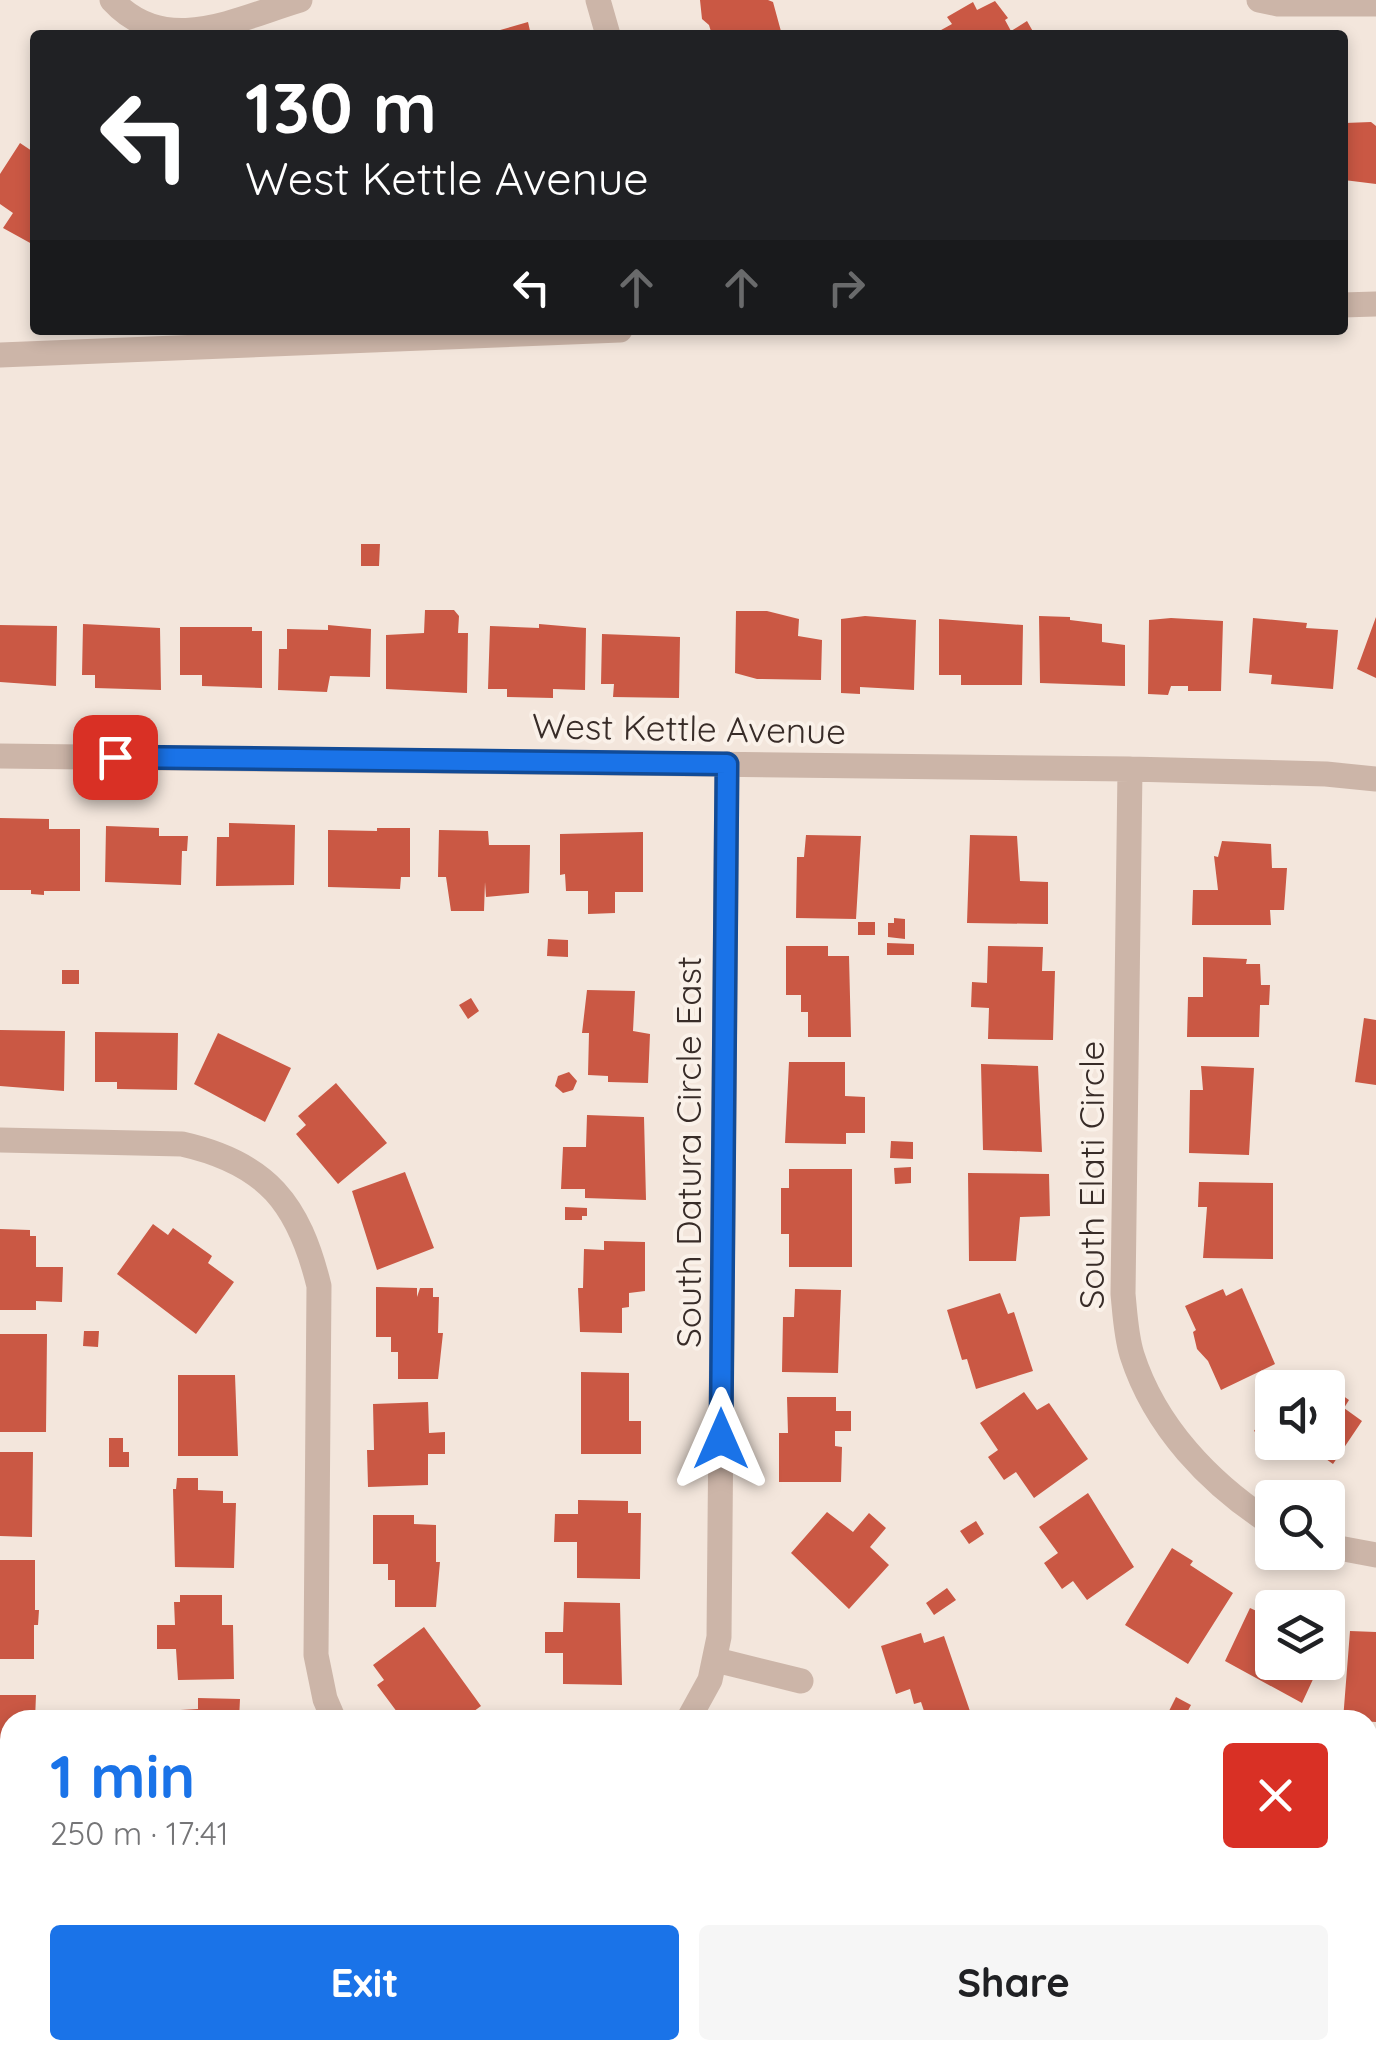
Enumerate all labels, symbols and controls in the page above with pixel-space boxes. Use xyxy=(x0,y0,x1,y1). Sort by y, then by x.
text: 130 m xyxy=(245,63,437,151)
icon: left xyxy=(80,70,210,200)
text: West Kettle Avenue xyxy=(245,150,649,206)
icon: left xyxy=(504,260,559,315)
icon: ahead xyxy=(609,260,664,315)
icon: ahead xyxy=(714,260,769,315)
icon: right xyxy=(819,260,874,315)
street label: West Kettle Avenue xyxy=(532,703,846,753)
pin xyxy=(73,715,158,800)
icon: arrive xyxy=(88,730,143,785)
street label: South Datura Circle East xyxy=(666,956,710,1348)
street label: South Elati Circle xyxy=(1069,1041,1113,1309)
map controls xyxy=(1255,1370,1345,1680)
button: sound xyxy=(1255,1370,1345,1460)
position arrow xyxy=(669,1387,773,1491)
button: search xyxy=(1255,1480,1345,1570)
button: layers xyxy=(1255,1590,1345,1680)
text: 1 min xyxy=(50,1738,195,1813)
button: close xyxy=(1223,1743,1328,1848)
text: 250 m · 17:41 xyxy=(50,1813,229,1853)
button: Exit xyxy=(50,1925,679,2040)
button: Share xyxy=(699,1925,1328,2040)

